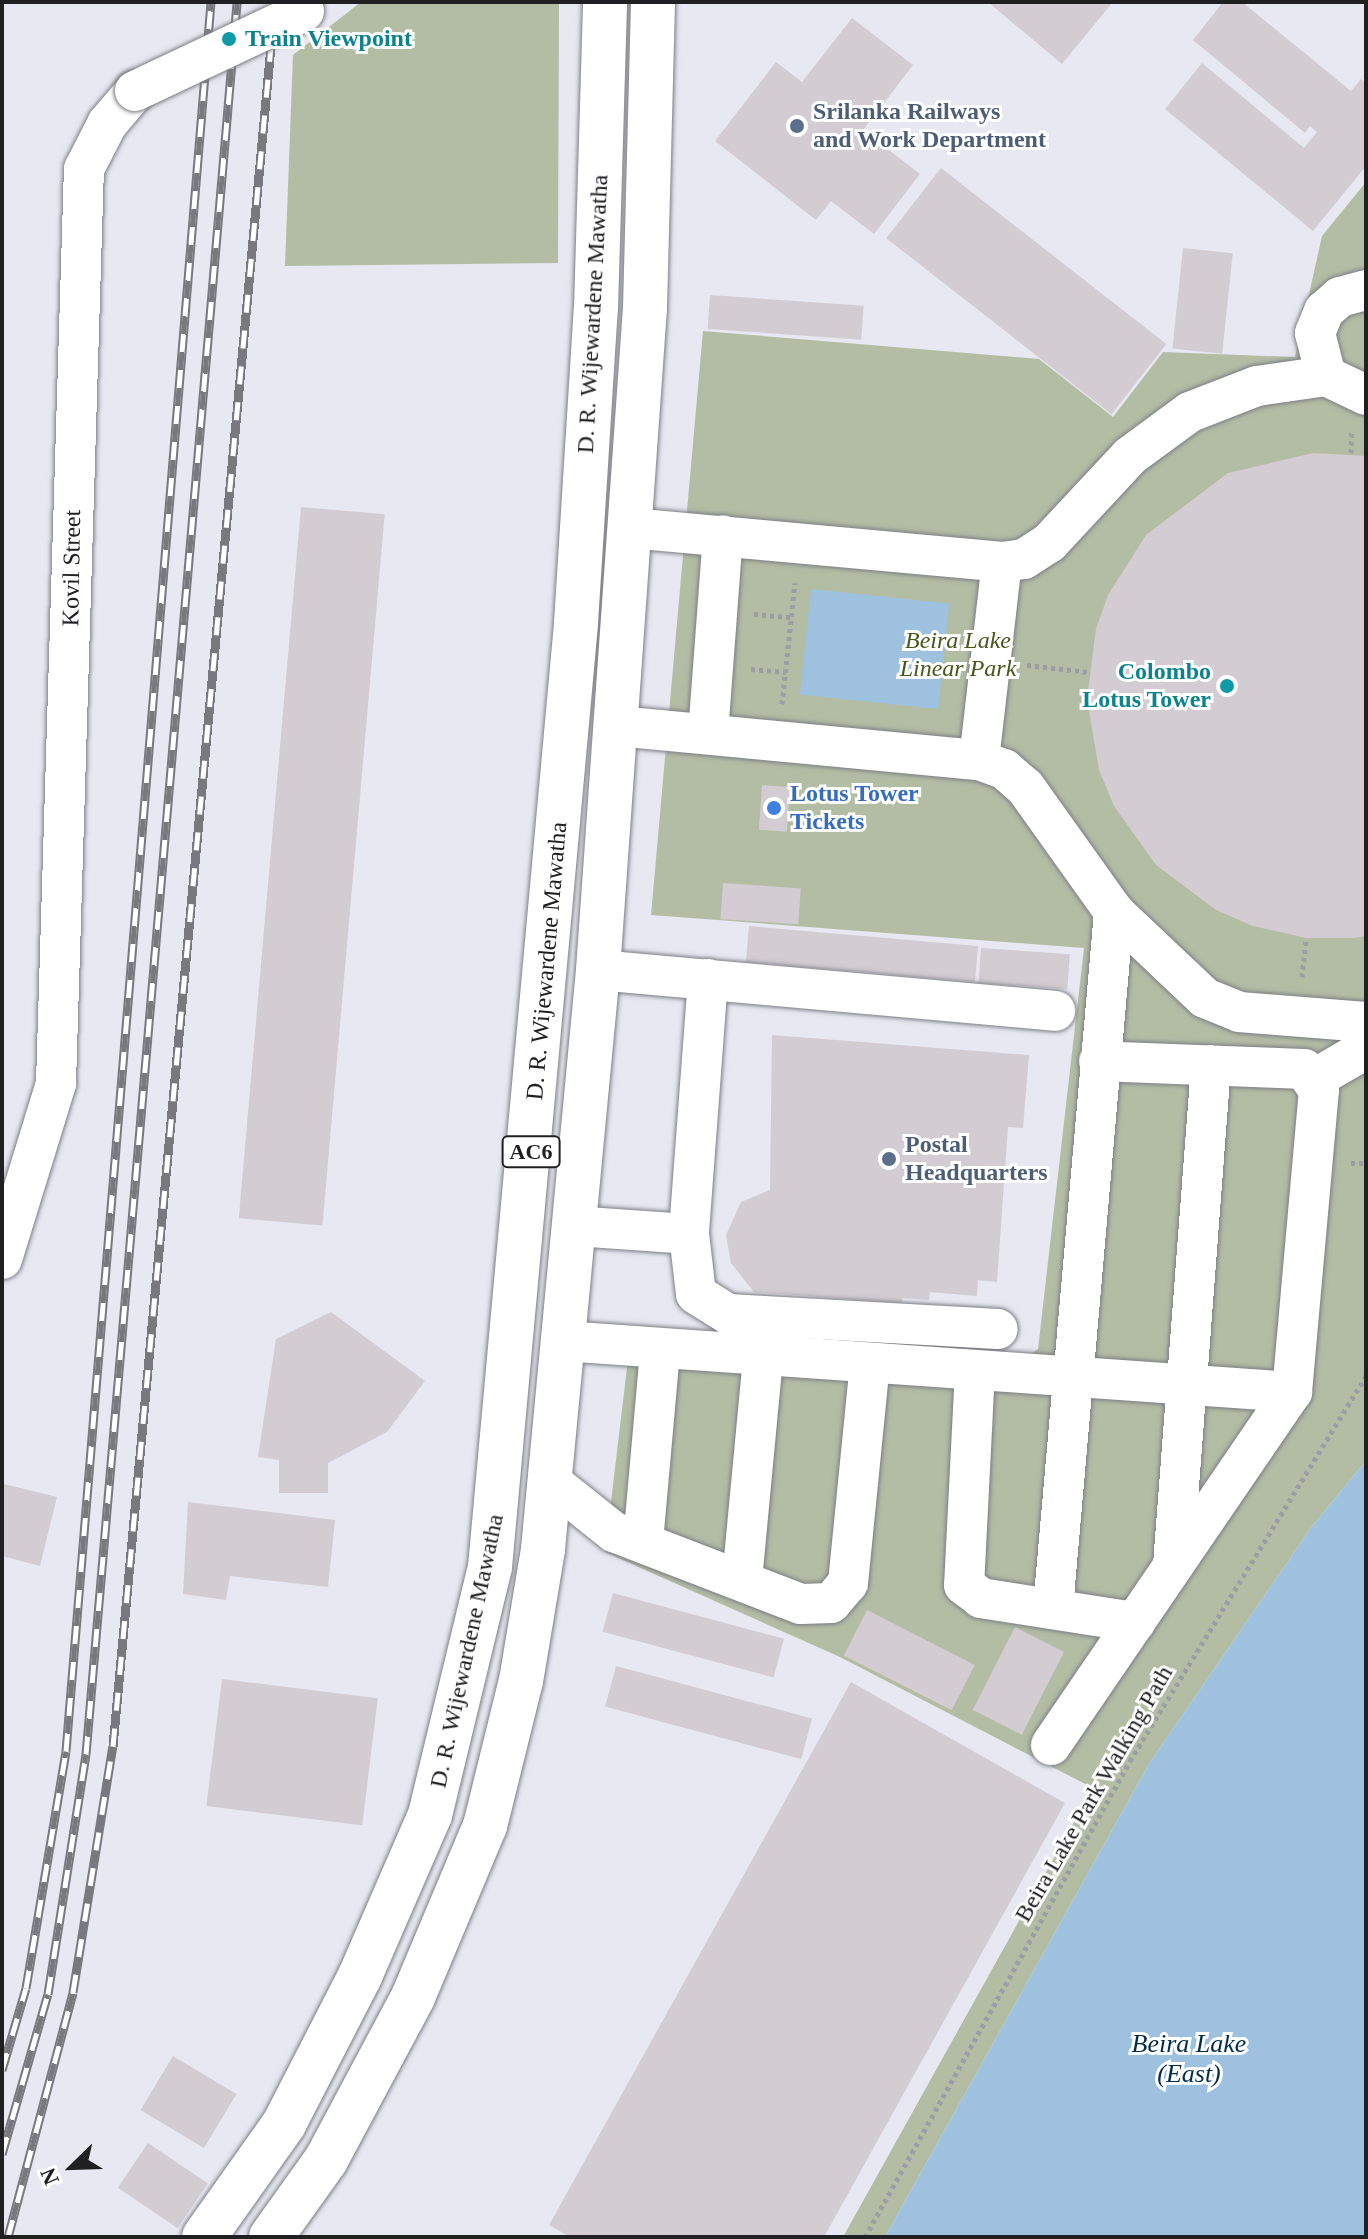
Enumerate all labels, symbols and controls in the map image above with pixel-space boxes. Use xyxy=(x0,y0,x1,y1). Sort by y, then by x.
place label: Train Viewpoint xyxy=(245,25,412,53)
marker: Train Viewpoint xyxy=(220,30,238,48)
place label: Srilanka Railways and Work Department xyxy=(813,98,1046,154)
marker: Srilanka Railways and Work Department xyxy=(788,117,806,135)
street label: D. R. Wijewardene Mawatha xyxy=(571,174,615,454)
street label: Kovil Street xyxy=(57,509,87,627)
park label: Beira Lake Linear Park xyxy=(900,627,1016,683)
place label: Colombo Lotus Tower xyxy=(1082,658,1211,714)
marker: Colombo Lotus Tower xyxy=(1218,677,1236,695)
place label: Lotus Tower Tickets xyxy=(790,780,919,836)
marker: Lotus Tower Tickets xyxy=(765,799,783,817)
street label: D. R. Wijewardene Mawatha xyxy=(520,820,574,1102)
place label: Postal Headquarters xyxy=(905,1131,1048,1187)
road number: AC6 xyxy=(501,1134,561,1170)
marker: Postal Headquarters xyxy=(880,1150,898,1168)
street label: D. R. Wijewardene Mawatha xyxy=(424,1511,510,1791)
street label: Beira Lake Park Walking Path xyxy=(1009,1661,1179,1927)
water label: Beira Lake (East) xyxy=(1132,2028,1246,2090)
north arrow xyxy=(32,2127,112,2207)
text: N xyxy=(35,2164,64,2189)

